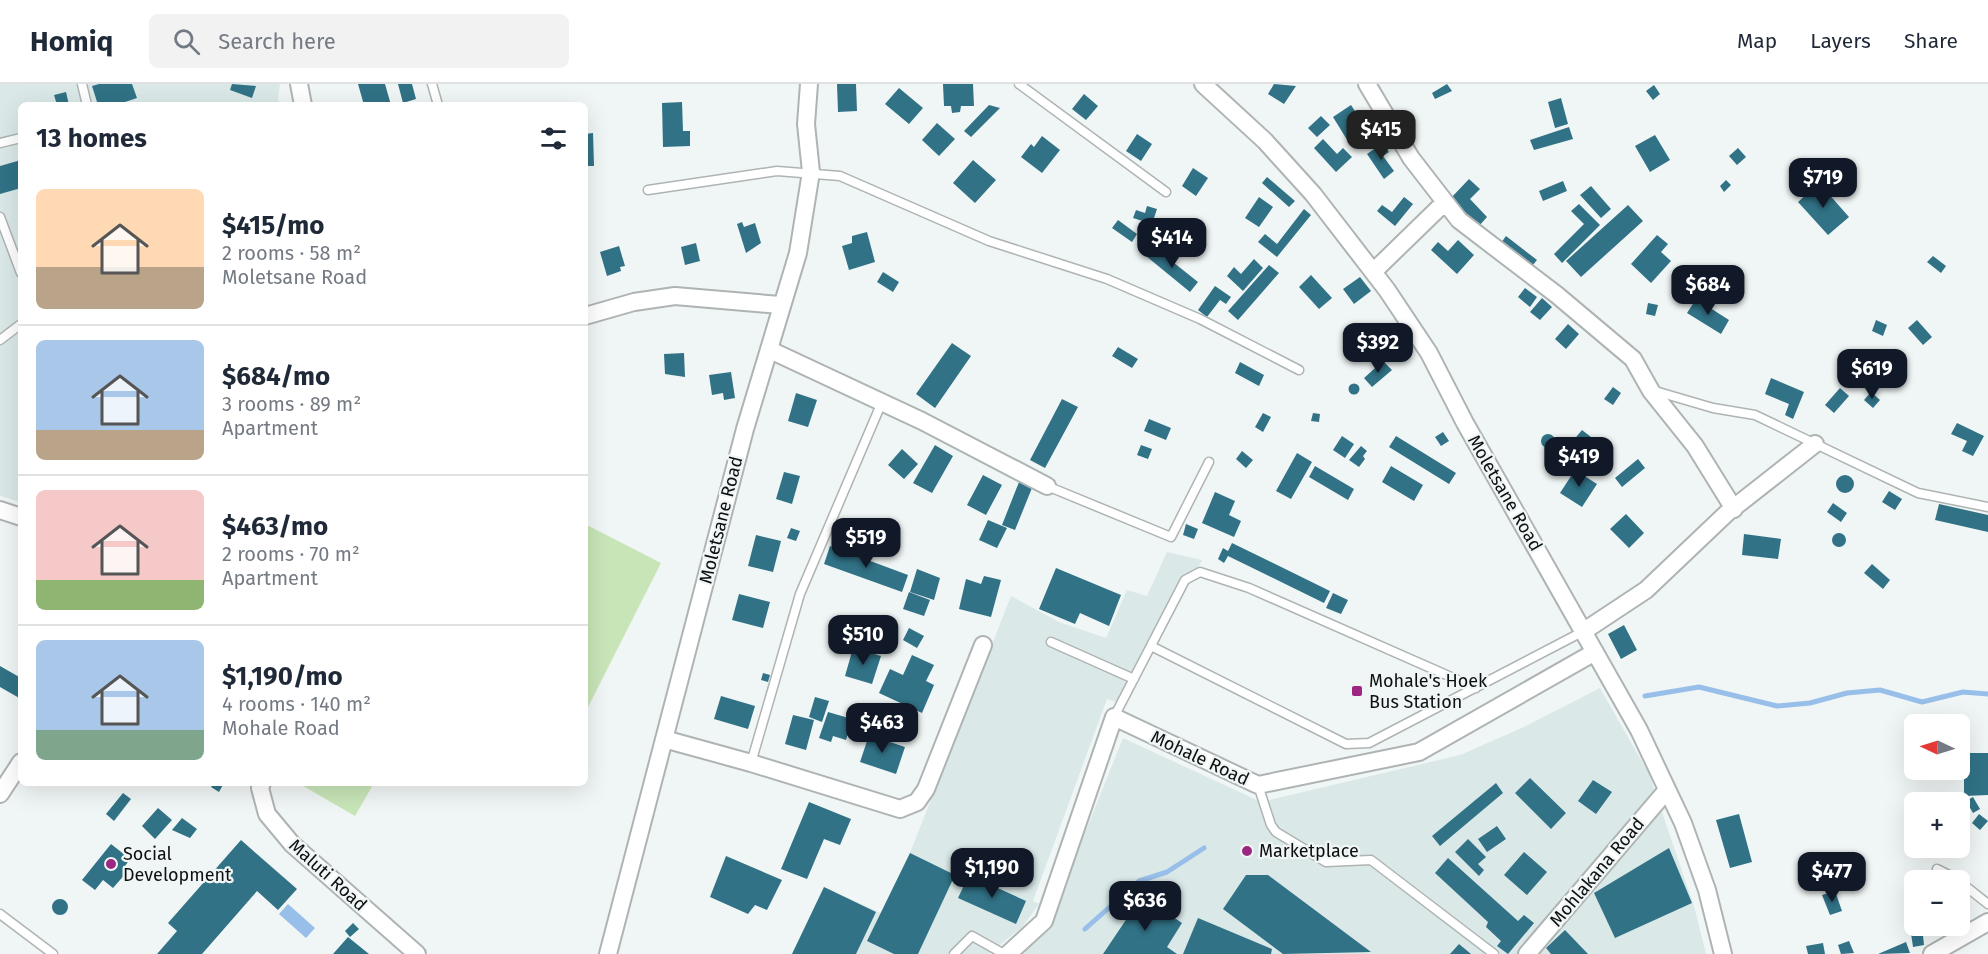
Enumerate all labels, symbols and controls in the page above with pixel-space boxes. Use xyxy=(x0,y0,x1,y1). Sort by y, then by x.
search box xyxy=(149,14,569,68)
text: Homiq xyxy=(30,25,113,58)
icon: search xyxy=(170,25,203,58)
text: Search here xyxy=(218,28,336,55)
text: Map xyxy=(1737,28,1777,54)
text: Layers xyxy=(1810,28,1871,54)
text: Share xyxy=(1904,28,1958,54)
pin: $415 xyxy=(1345,110,1417,161)
text: $415 xyxy=(1361,117,1401,141)
icon: filters xyxy=(537,122,570,155)
text: 13 homes xyxy=(36,123,147,154)
pin: $719 xyxy=(1787,158,1859,209)
text: $719 xyxy=(1803,165,1843,189)
text: $415/mo xyxy=(222,210,324,241)
icon: home xyxy=(84,213,156,285)
pin: $414 xyxy=(1136,218,1208,269)
text: $414 xyxy=(1151,225,1193,249)
text: 2 rooms · 58 m² xyxy=(222,241,361,265)
text: Moletsane Road xyxy=(222,265,367,289)
pin: $684 xyxy=(1672,265,1744,316)
text: $684 xyxy=(1685,272,1731,296)
pin: $392 xyxy=(1342,323,1414,374)
text: $392 xyxy=(1357,330,1399,354)
pin: $619 xyxy=(1836,349,1908,400)
text: $619 xyxy=(1851,356,1893,380)
text: $684/mo xyxy=(222,361,330,392)
icon: home xyxy=(84,364,156,436)
text: 3 rooms · 89 m² xyxy=(222,392,361,416)
text: Apartment xyxy=(222,416,318,440)
street label: Moletsane Road xyxy=(1463,431,1547,555)
pin: $419 xyxy=(1543,437,1615,488)
text: $419 xyxy=(1558,444,1600,468)
street label: Moletsane Road xyxy=(695,454,747,586)
text: $463/mo xyxy=(222,511,328,542)
icon: home xyxy=(84,514,156,586)
pin: $519 xyxy=(830,518,902,569)
text: $519 xyxy=(845,525,887,549)
text: 2 rooms · 70 m² xyxy=(222,542,360,566)
text: Apartment xyxy=(222,566,318,590)
pin: $510 xyxy=(827,615,899,666)
text: $510 xyxy=(842,622,884,646)
text: $1,190/mo xyxy=(222,661,343,692)
icon: home xyxy=(84,664,156,736)
place label: Mohale's Hoek Bus Station xyxy=(1369,670,1488,713)
marker: Mohale's Hoek Bus Station xyxy=(1350,684,1364,698)
text: 4 rooms · 140 m² xyxy=(222,692,371,716)
pin: $463 xyxy=(846,703,918,754)
text: $463 xyxy=(860,710,904,734)
north arrow xyxy=(1904,714,1970,780)
map controls xyxy=(1904,714,1970,936)
text: Mohale Road xyxy=(222,716,340,740)
street label: Mohale Road xyxy=(1147,726,1253,790)
button: + xyxy=(1904,792,1970,858)
street label: Mohlakana Road xyxy=(1545,813,1649,931)
street label: Maluti Road xyxy=(285,834,371,916)
place label: Marketplace xyxy=(1259,840,1359,862)
place label: Social Development xyxy=(123,843,232,886)
marker: Marketplace xyxy=(1240,844,1254,858)
pin: $1,190 xyxy=(943,848,1041,899)
pin: $477 xyxy=(1796,852,1868,903)
text: $1,190 xyxy=(965,855,1019,879)
marker: Social Development xyxy=(104,857,118,871)
text: $477 xyxy=(1812,859,1852,883)
button: − xyxy=(1904,870,1970,936)
pin: $636 xyxy=(1109,881,1181,932)
text: $636 xyxy=(1123,888,1167,912)

